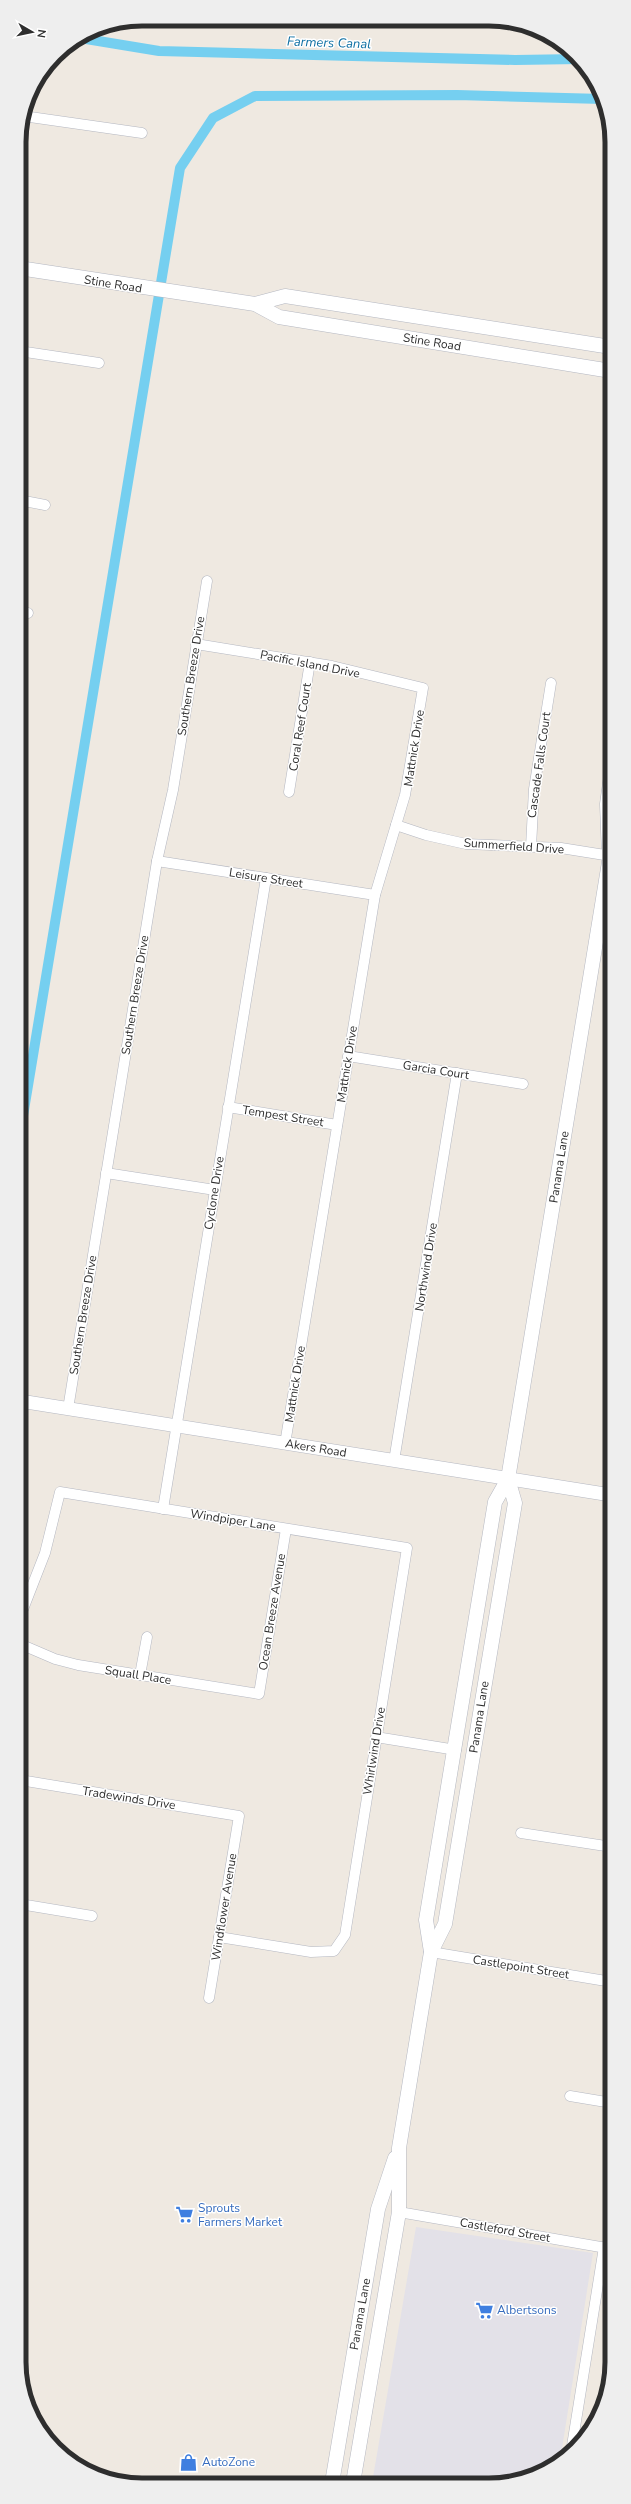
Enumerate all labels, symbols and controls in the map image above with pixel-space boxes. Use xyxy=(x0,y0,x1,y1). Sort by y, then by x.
north arrow xyxy=(12,12,52,52)
text: N xyxy=(33,28,49,39)
water label: Farmers Canal xyxy=(287,33,372,53)
street label: Stine Road xyxy=(83,272,143,296)
street label: Stine Road xyxy=(402,330,462,354)
street label: Southern Breeze Drive xyxy=(174,615,208,737)
street label: Pacific Island Drive xyxy=(259,646,361,682)
street label: Coral Reef Court xyxy=(285,681,315,772)
street label: Mattnick Drive xyxy=(400,708,428,788)
street label: Cascade Falls Court xyxy=(524,710,554,819)
street label: Summerfield Drive xyxy=(463,835,565,857)
street label: Leisure Street xyxy=(228,864,305,892)
street label: Southern Breeze Drive xyxy=(118,934,152,1056)
street label: Mattnick Drive xyxy=(333,1024,361,1104)
street label: Garcia Court xyxy=(402,1057,471,1083)
street label: Tempest Street xyxy=(241,1102,326,1130)
street label: Panama Lane xyxy=(545,1130,573,1204)
street label: Cyclone Drive xyxy=(200,1155,228,1231)
street label: Northwind Drive xyxy=(411,1222,441,1312)
street label: Southern Breeze Drive xyxy=(66,1254,100,1376)
street label: Mattnick Drive xyxy=(281,1344,309,1424)
street label: Akers Road xyxy=(284,1435,348,1461)
street label: Windpiper Lane xyxy=(189,1505,277,1535)
street label: Ocean Breeze Avenue xyxy=(255,1552,289,1672)
street label: Squall Place xyxy=(104,1662,172,1688)
street label: Panama Lane xyxy=(465,1680,493,1754)
street label: Whirlwind Drive xyxy=(359,1706,389,1796)
street label: Tradewinds Drive xyxy=(81,1783,177,1813)
street label: Windflower Avenue xyxy=(208,1852,240,1962)
street label: Castlepoint Street xyxy=(472,1951,571,1983)
place label: Sprouts Farmers Market xyxy=(198,2200,283,2230)
supermarket icon: Sprouts Farmers Market xyxy=(175,2205,195,2225)
street label: Castleford Street xyxy=(459,2214,552,2246)
street label: Panama Lane xyxy=(346,2277,374,2351)
supermarket icon: Albertsons xyxy=(474,2300,494,2320)
place label: Albertsons xyxy=(497,2302,557,2318)
shop icon: AutoZone xyxy=(179,2452,199,2472)
place label: AutoZone xyxy=(202,2454,255,2470)

